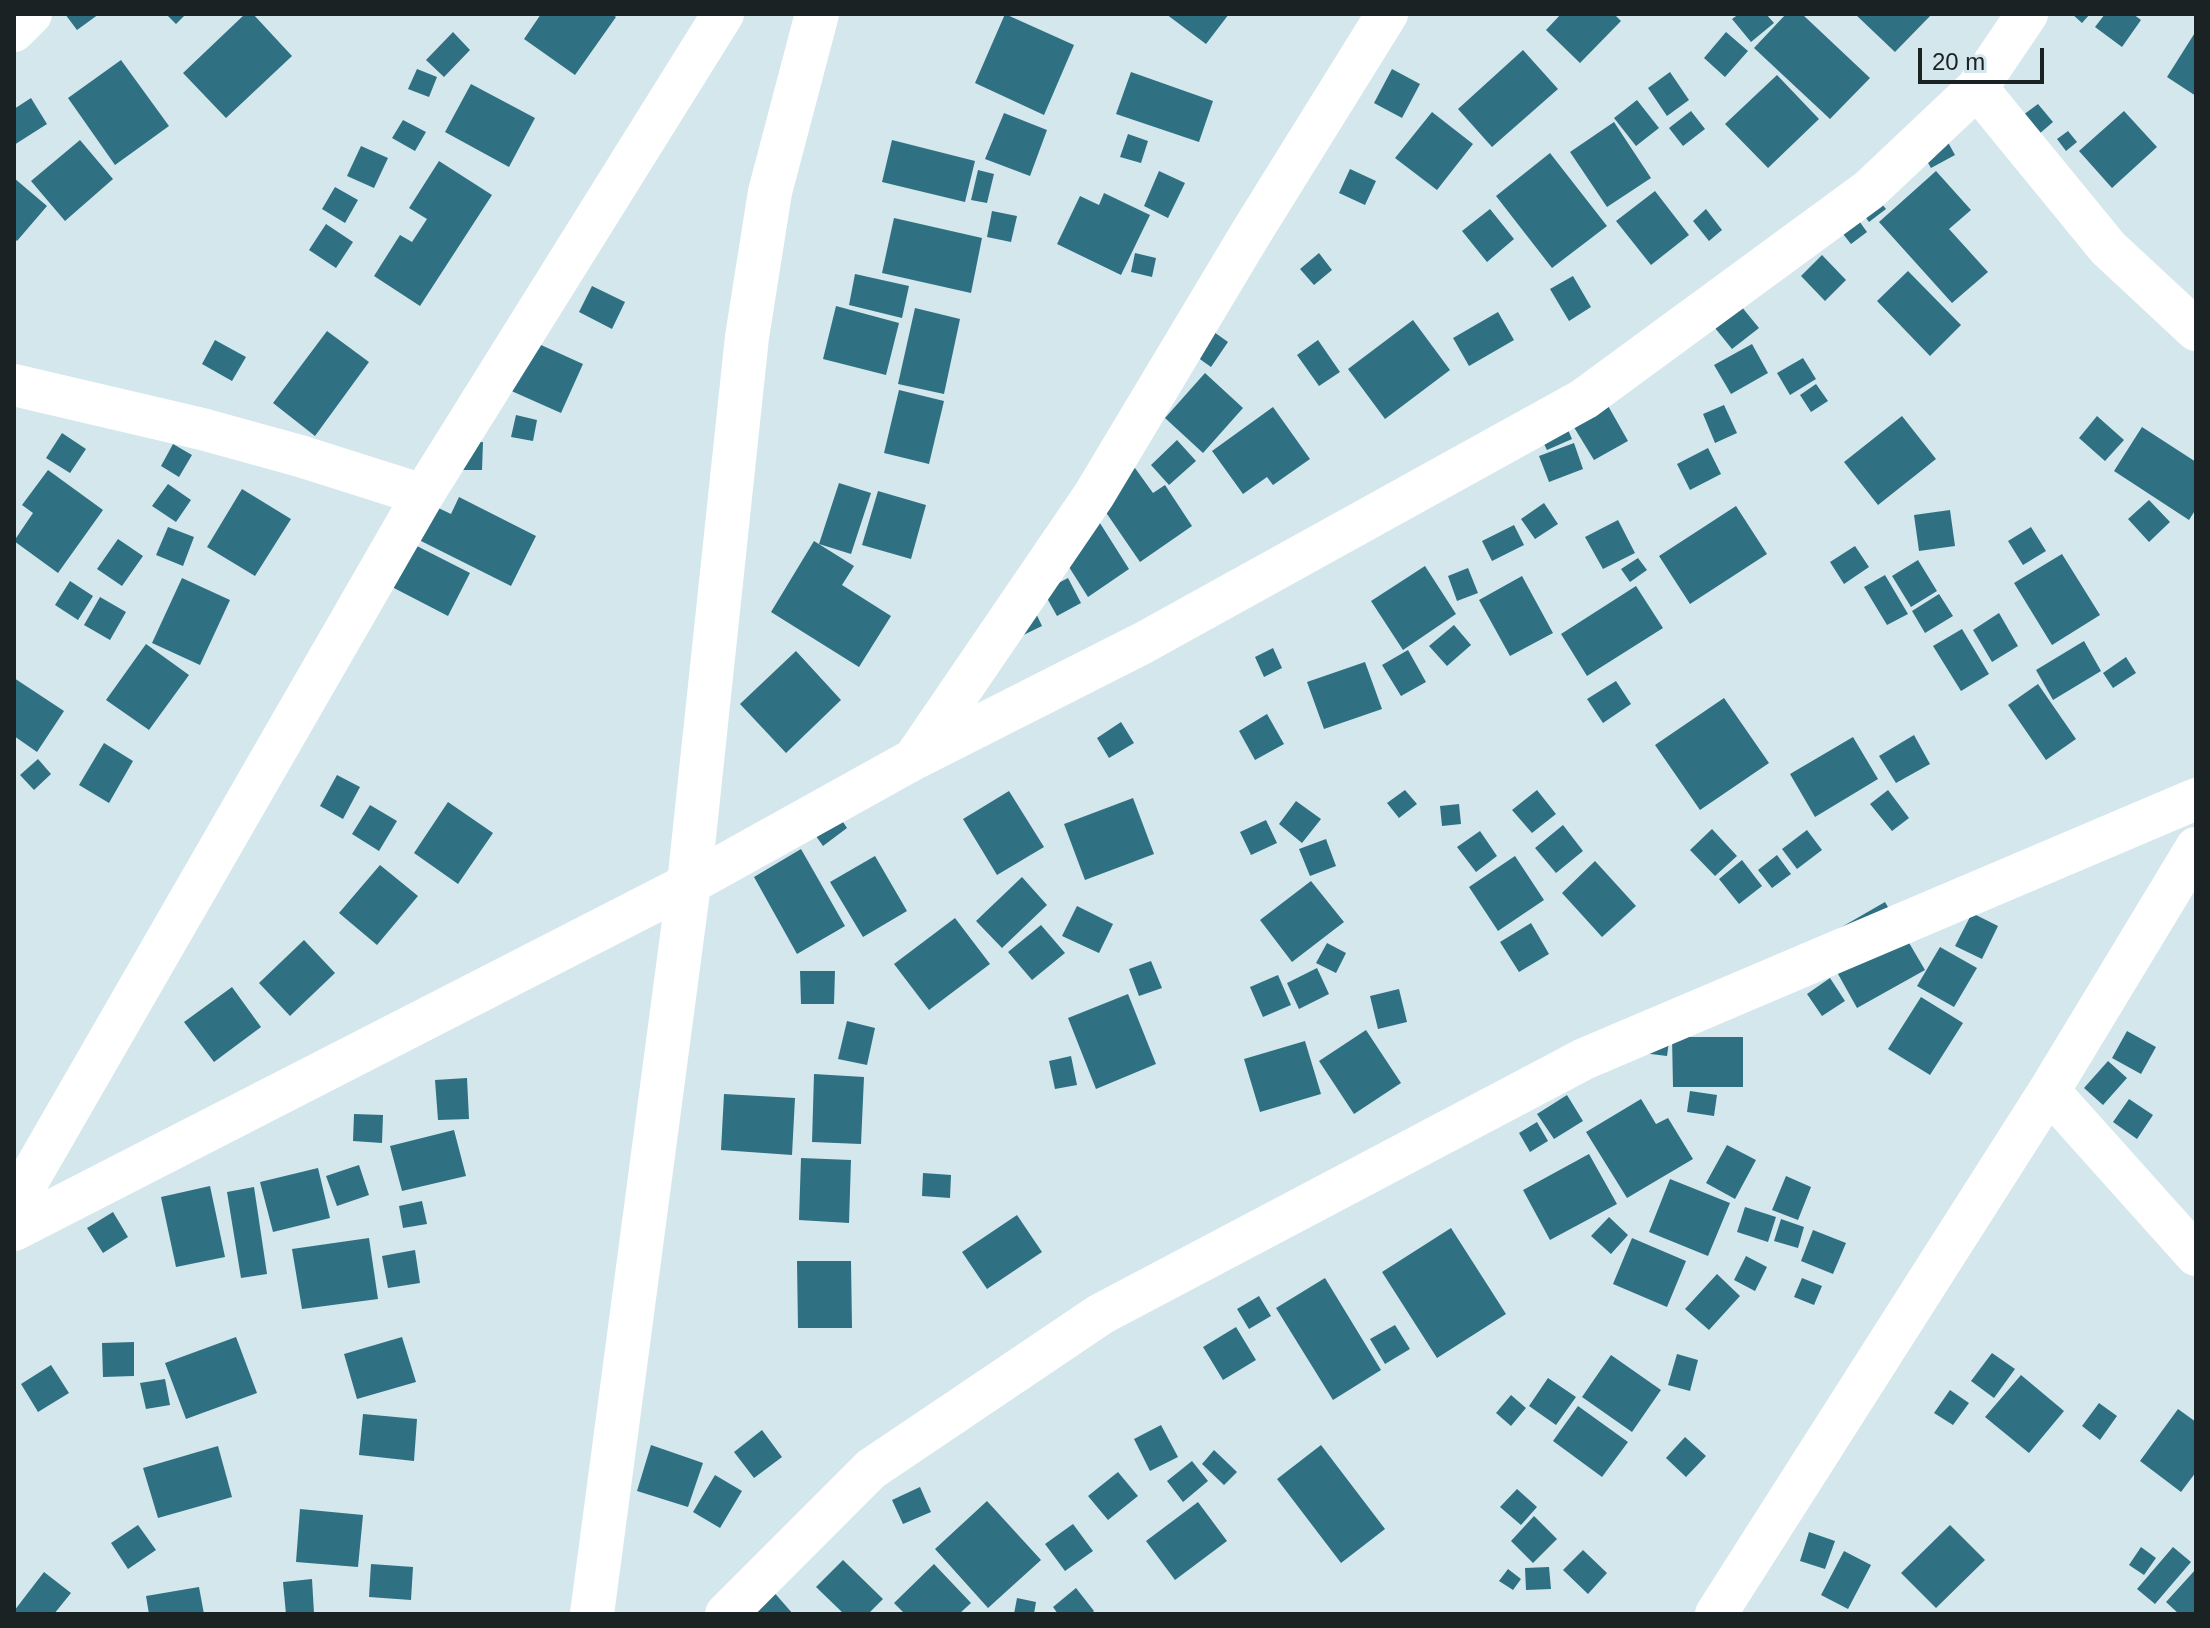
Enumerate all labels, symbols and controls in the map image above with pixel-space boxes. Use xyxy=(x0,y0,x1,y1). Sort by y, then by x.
scale bar xyxy=(1922,32,2048,82)
text: 20 m xyxy=(1932,48,1985,75)

